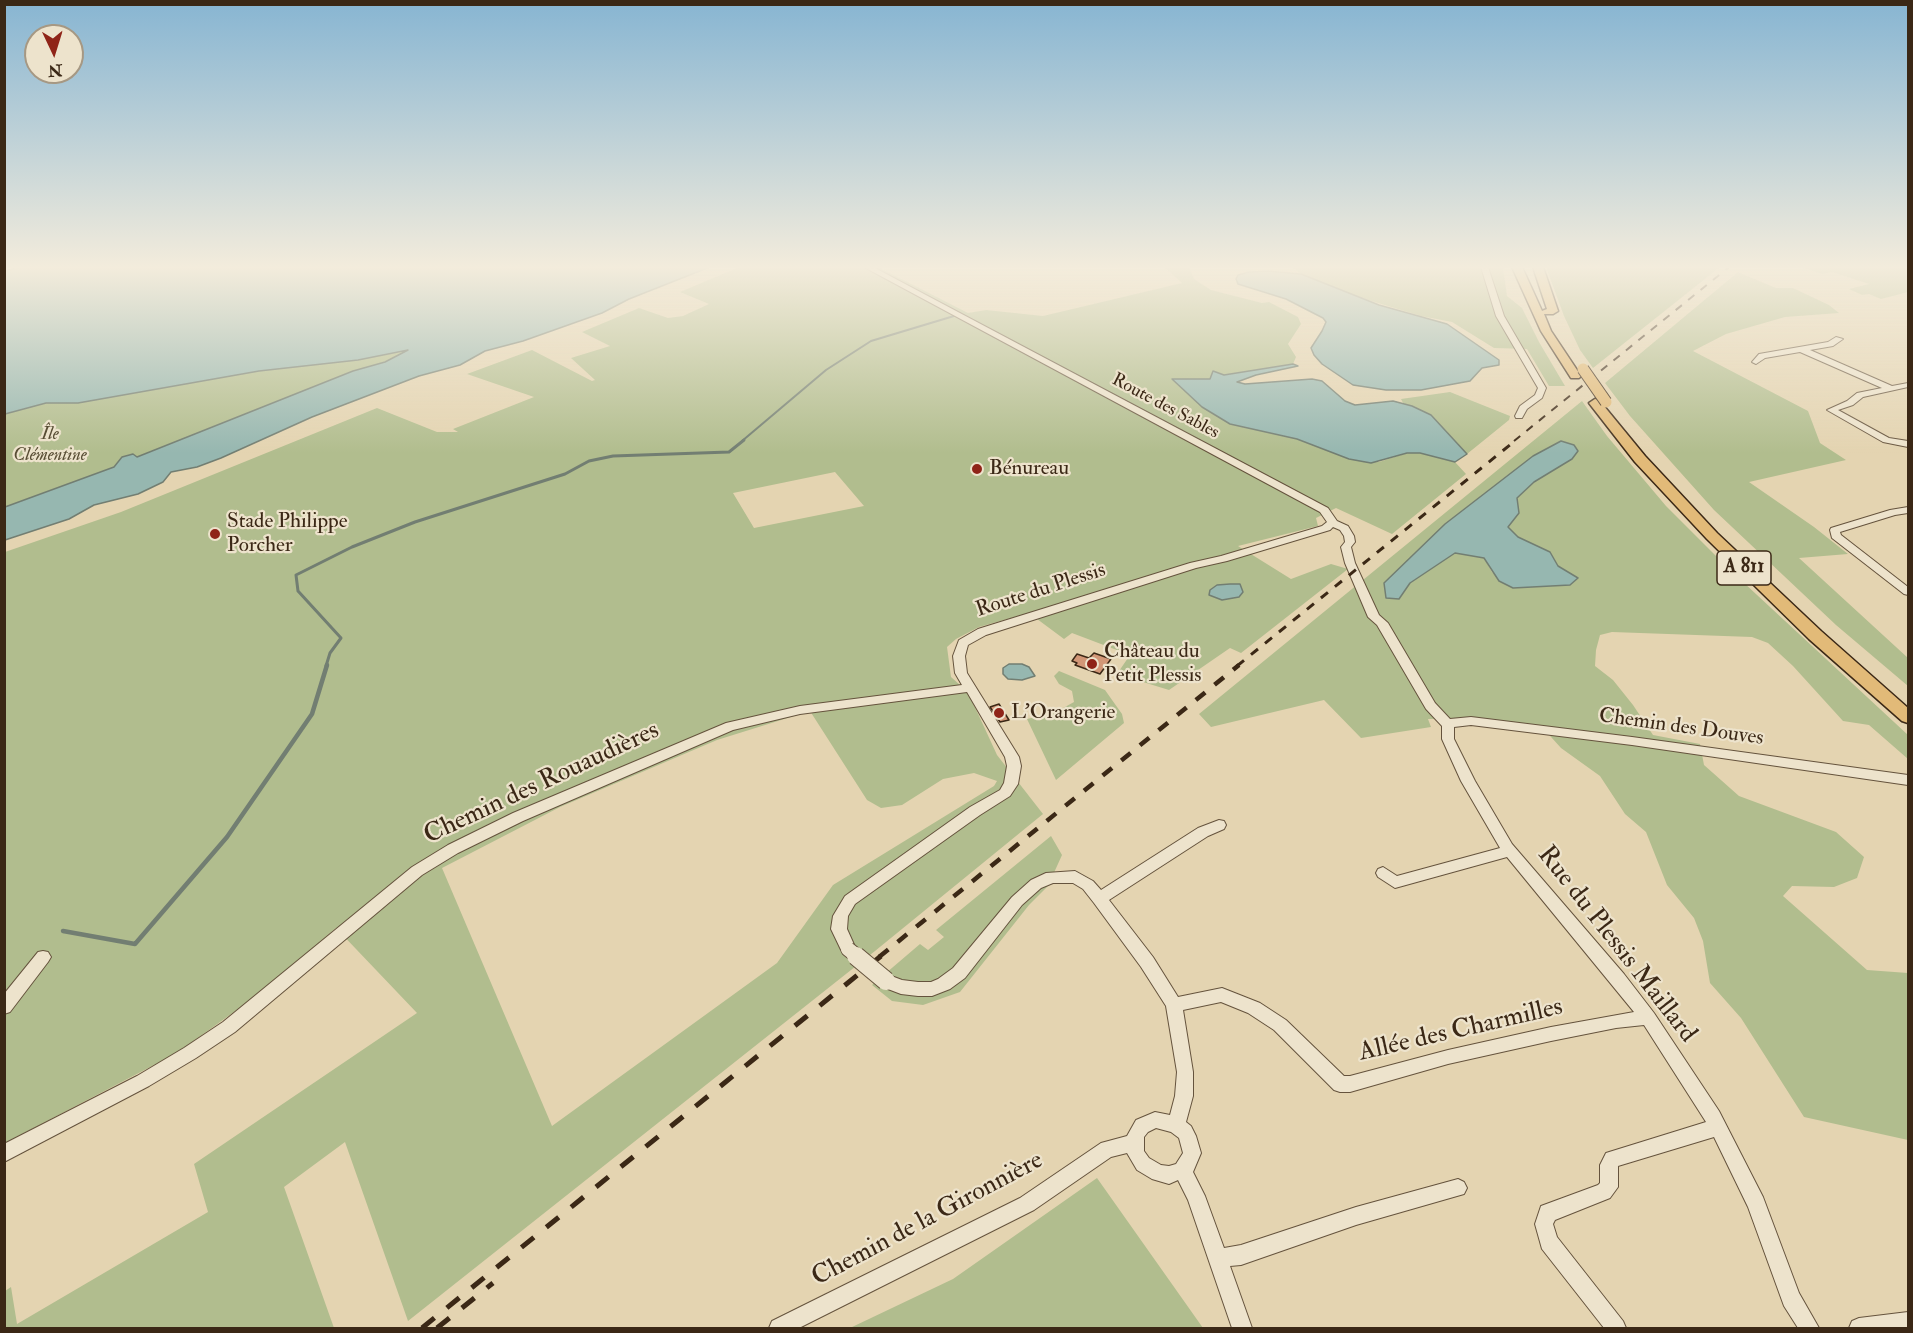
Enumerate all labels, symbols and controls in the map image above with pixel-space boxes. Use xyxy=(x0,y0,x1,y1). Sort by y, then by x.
north arrow xyxy=(24,24,84,84)
text: N xyxy=(47,59,63,80)
street label: Route des Sables xyxy=(1108,370,1222,444)
park label: Île Clémentine xyxy=(13,424,87,466)
place label: Bénureau xyxy=(989,456,1069,482)
marker: Bénureau xyxy=(970,462,984,476)
place label: Stade Philippe Porcher xyxy=(227,509,347,559)
marker: Stade Philippe Porcher xyxy=(208,527,222,541)
road number: A 811 xyxy=(1717,551,1771,585)
street label: Route du Plessis xyxy=(973,558,1109,624)
place label: Château du Petit Plessis xyxy=(1104,639,1202,689)
marker: Château du Petit Plessis xyxy=(1085,657,1099,671)
place label: L'Orangerie xyxy=(1011,700,1115,726)
street label: Chemin des Douves xyxy=(1597,704,1765,752)
marker: L'Orangerie xyxy=(992,706,1006,720)
street label: Chemin des Rouaudières xyxy=(419,716,665,852)
street label: Rue du Plessis Maillard xyxy=(1530,841,1702,1049)
street label: Allée des Charmilles xyxy=(1356,992,1566,1070)
street label: Chemin de la Gironnière xyxy=(807,1146,1049,1294)

